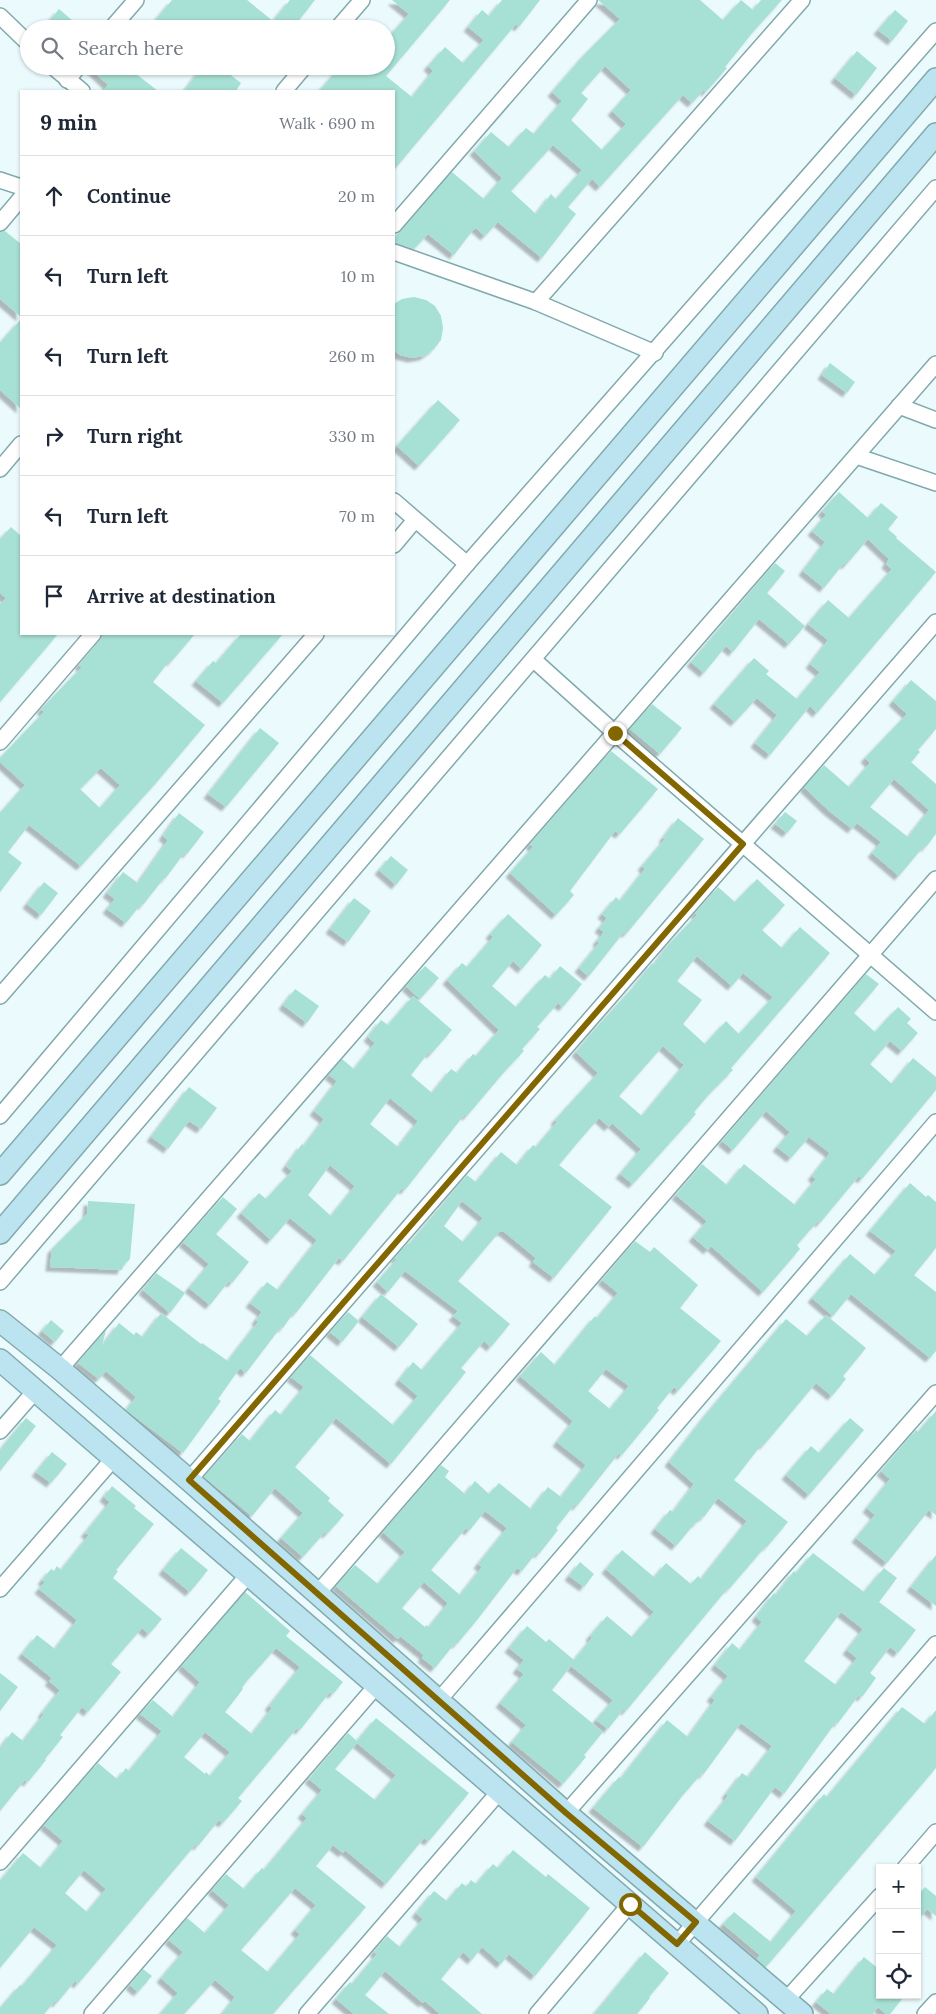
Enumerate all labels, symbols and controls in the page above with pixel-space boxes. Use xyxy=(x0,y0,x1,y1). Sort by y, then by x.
search box xyxy=(20,20,395,75)
icon: search xyxy=(38,34,66,62)
text: Search here xyxy=(78,36,184,60)
text: 9 min xyxy=(40,109,97,136)
text: Walk · 690 m xyxy=(279,113,375,133)
icon: ahead xyxy=(40,182,68,210)
text: Continue xyxy=(87,184,171,208)
text: 20 m xyxy=(338,186,375,206)
icon: left xyxy=(40,262,68,290)
text: Turn left xyxy=(87,264,168,288)
text: 10 m xyxy=(341,266,375,286)
icon: left xyxy=(40,342,68,370)
text: Turn left xyxy=(87,344,168,368)
text: 260 m xyxy=(329,346,375,366)
icon: right xyxy=(40,422,68,450)
text: Turn right xyxy=(87,424,183,448)
text: 330 m xyxy=(329,426,375,446)
icon: left xyxy=(40,502,68,530)
text: Turn left xyxy=(87,504,168,528)
text: 70 m xyxy=(339,506,375,526)
icon: arrive xyxy=(40,582,68,610)
text: Arrive at destination xyxy=(87,584,276,608)
route end xyxy=(604,722,627,745)
map controls xyxy=(876,1864,921,1999)
button: + xyxy=(876,1864,921,1909)
route start xyxy=(619,1893,642,1916)
button: − xyxy=(876,1909,921,1954)
button: locate xyxy=(876,1954,921,1999)

